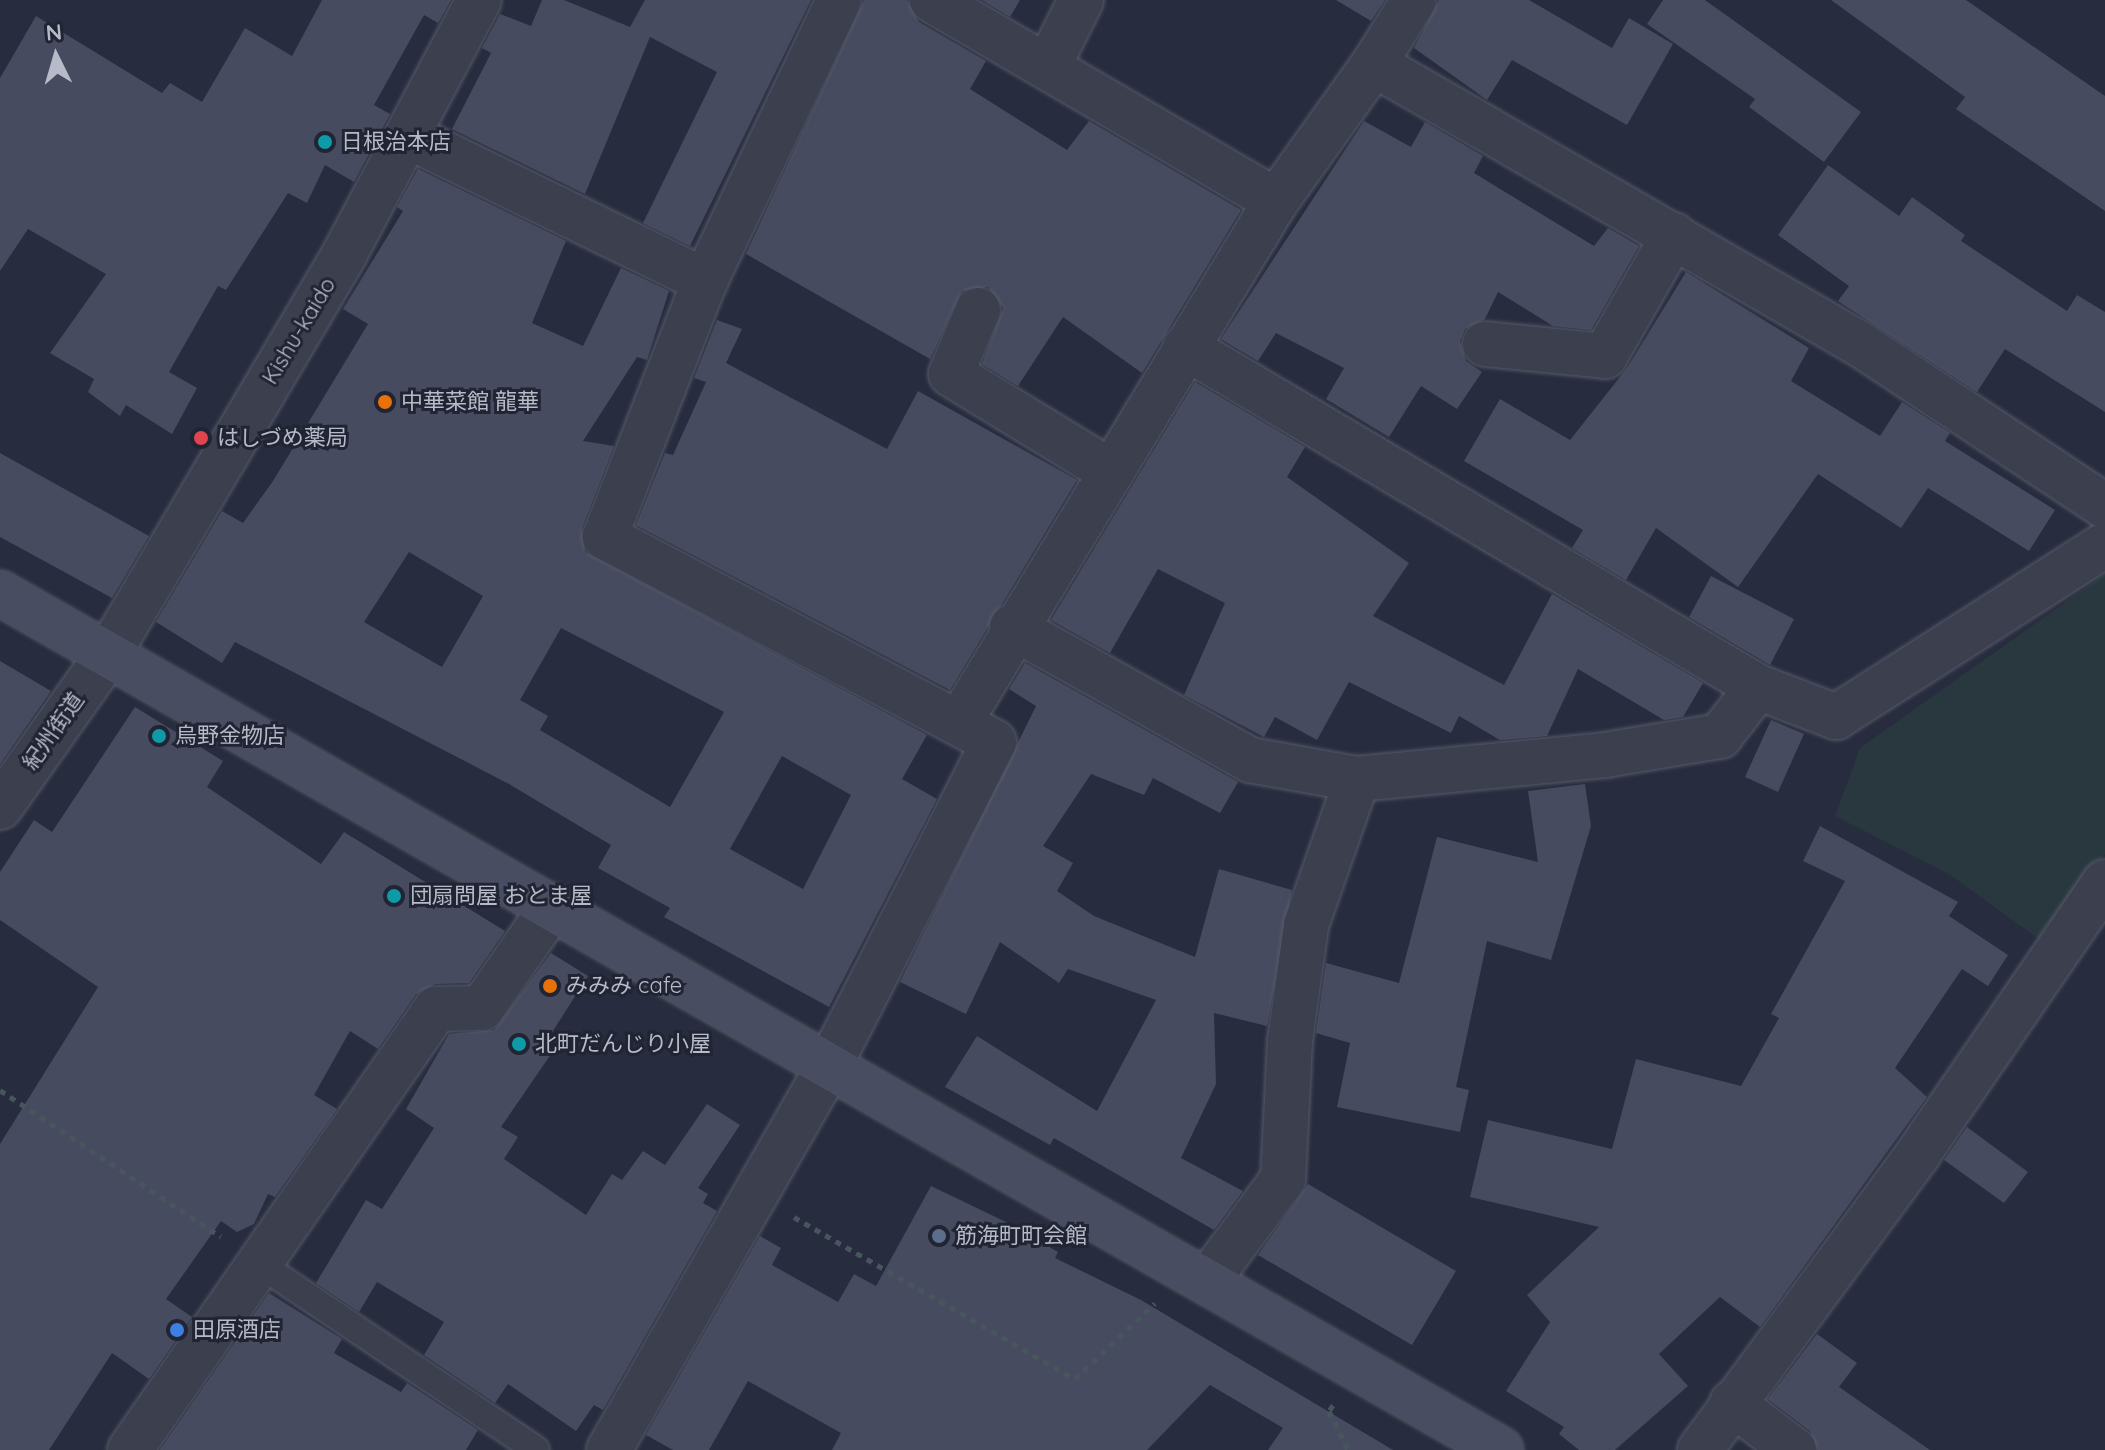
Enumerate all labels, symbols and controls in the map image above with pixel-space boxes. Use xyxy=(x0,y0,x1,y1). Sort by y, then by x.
north arrow xyxy=(16,16,96,96)
text: N xyxy=(45,17,63,47)
place label: 日根治本店 xyxy=(341,129,451,155)
marker: 日根治本店 xyxy=(316,133,334,151)
street label: Kishu-kaido xyxy=(257,273,341,389)
place label: 中華菜館 龍華 xyxy=(401,389,539,415)
marker: 中華菜館 龍華 xyxy=(376,393,394,411)
place label: はしづめ薬局 xyxy=(217,425,349,451)
marker: はしづめ薬局 xyxy=(192,429,210,447)
street label: 紀州街道 xyxy=(17,687,89,775)
place label: 烏野金物店 xyxy=(175,723,285,749)
marker: 烏野金物店 xyxy=(150,727,168,745)
place label: 団扇問屋 おとま屋 xyxy=(410,883,592,909)
marker: 団扇問屋 おとま屋 xyxy=(385,887,403,905)
place label: みみみ cafe xyxy=(566,973,682,999)
marker: みみみ cafe xyxy=(541,977,559,995)
place label: 北町だんじり小屋 xyxy=(535,1031,711,1057)
marker: 北町だんじり小屋 xyxy=(510,1035,528,1053)
place label: 筋海町町会館 xyxy=(955,1223,1087,1249)
marker: 筋海町町会館 xyxy=(930,1227,948,1245)
place label: 田原酒店 xyxy=(193,1317,281,1343)
marker: 田原酒店 xyxy=(168,1321,186,1339)

